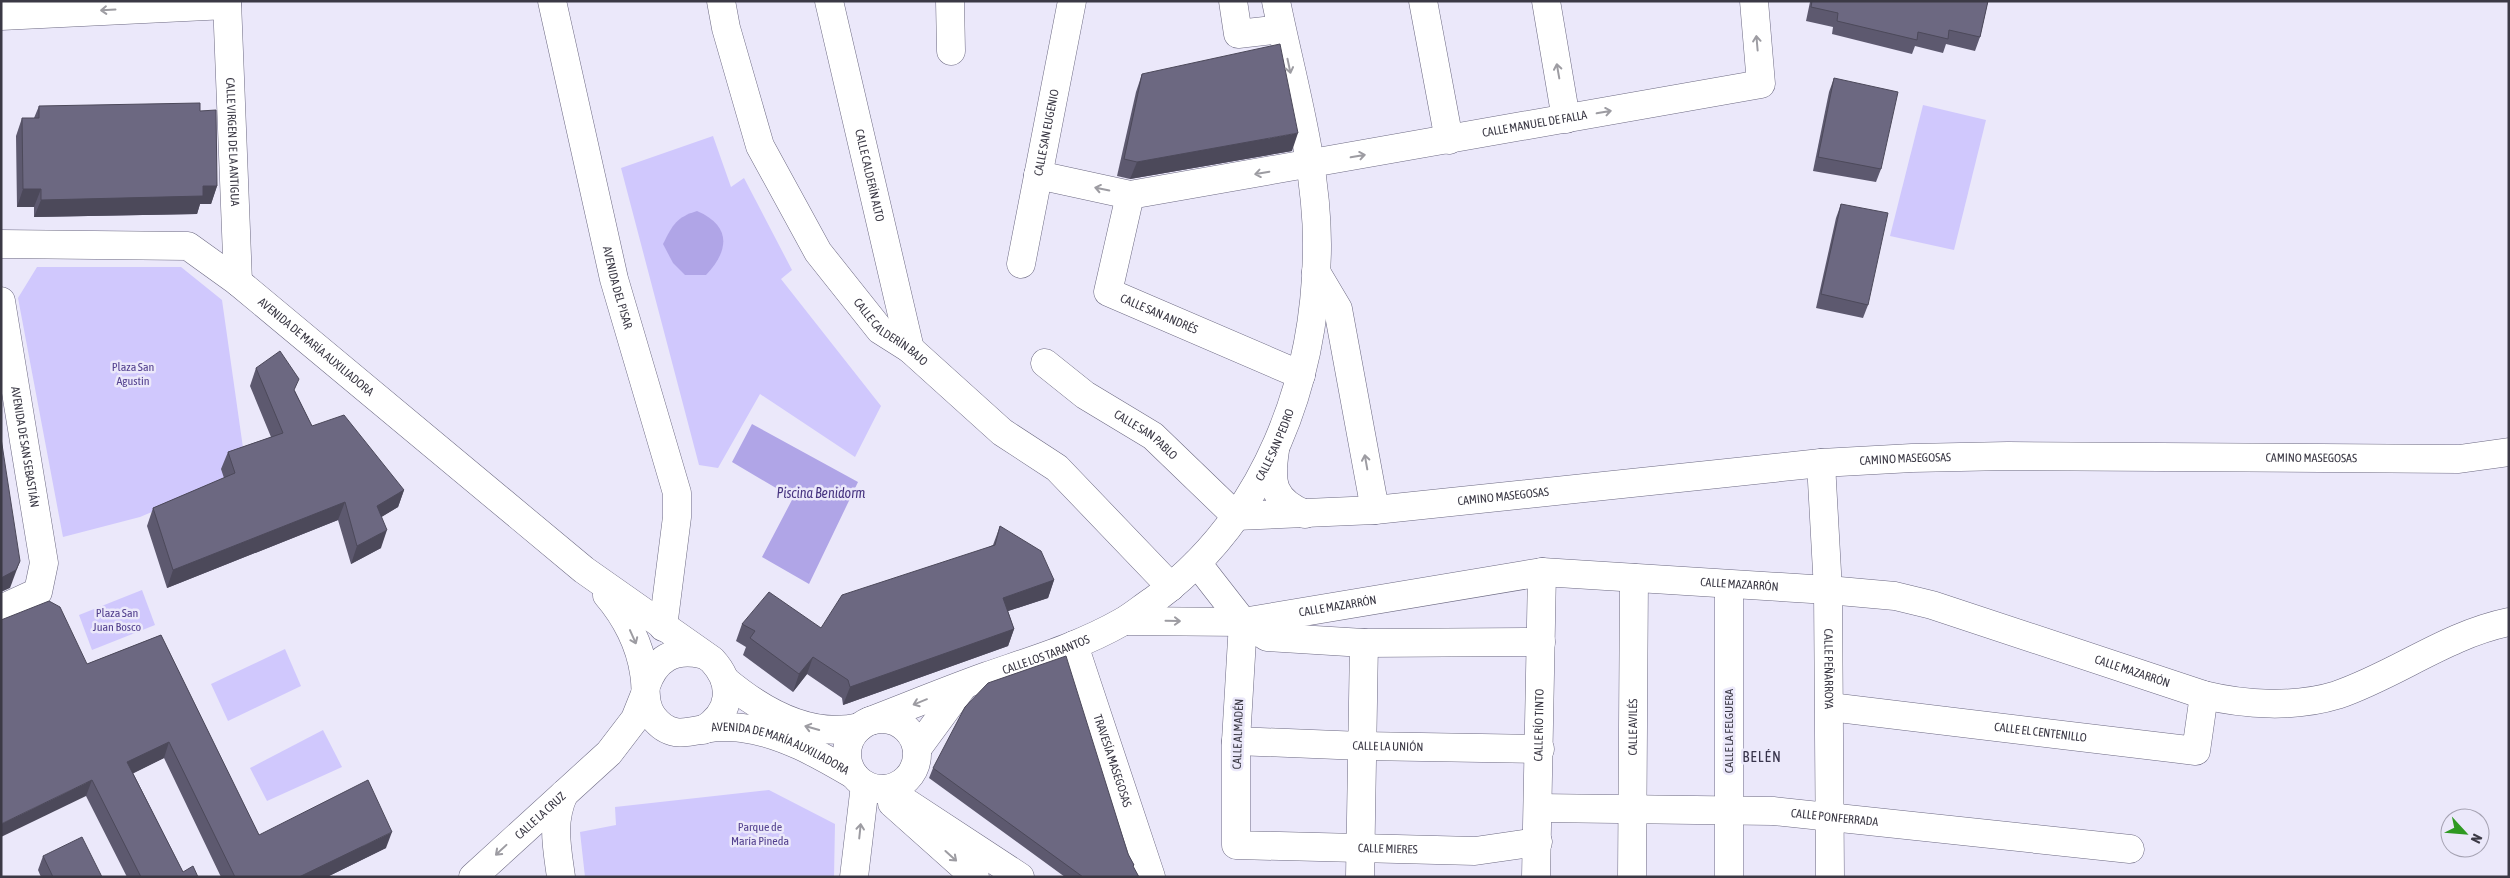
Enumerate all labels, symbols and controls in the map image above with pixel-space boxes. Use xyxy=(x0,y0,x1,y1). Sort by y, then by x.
one-way arrow xyxy=(101,6,117,15)
one-way arrow xyxy=(1753,35,1762,51)
one-way arrow xyxy=(1285,58,1294,74)
one-way arrow xyxy=(1552,63,1562,79)
street label: CALLE VIRGEN DE LA ANTIGUA xyxy=(223,77,242,207)
street label: CALLE SAN EUGENIO xyxy=(1031,88,1062,177)
one-way arrow xyxy=(1596,107,1612,117)
street label: CALLE MANUEL DE FALLA xyxy=(1481,108,1588,140)
street label: CALLE CALDERÍN ALTO xyxy=(852,128,887,223)
one-way arrow xyxy=(1349,150,1365,160)
one-way arrow xyxy=(1254,168,1270,178)
one-way arrow xyxy=(1094,184,1110,193)
street label: AVENIDA DEL PISAR xyxy=(600,245,635,331)
street label: CALLE SAN ANDRÉS xyxy=(1118,291,1200,337)
street label: AVENIDA DE MARÍA AUXILIADORA xyxy=(255,295,377,399)
street label: CALLE CALDERÍN BAJO xyxy=(851,296,931,369)
park label: Plaza San Agustin xyxy=(112,360,154,388)
street label: AVENIDA DE SAN SEBASTIÁN xyxy=(8,386,42,509)
street label: CALLE SAN PABLO xyxy=(1111,407,1180,463)
street label: CALLE SAN PEDRO xyxy=(1253,407,1297,484)
street label: CAMINO MASEGOSAS xyxy=(1859,450,1951,468)
street label: CAMINO MASEGOSAS xyxy=(2265,451,2357,465)
one-way arrow xyxy=(1361,454,1370,470)
water label: Piscina Benidorm xyxy=(777,485,865,501)
street label: CAMINO MASEGOSAS xyxy=(1457,485,1549,508)
street label: CALLE MAZARRÓN xyxy=(1700,575,1779,594)
street label: CALLE MAZARRÓN xyxy=(1298,593,1378,620)
park label: Plaza San Juan Bosco xyxy=(93,606,142,634)
one-way arrow xyxy=(1165,617,1181,626)
street label: CALLE PEÑARROYA xyxy=(1821,628,1836,709)
one-way arrow xyxy=(629,629,639,644)
street label: CALLE LOS TARANTOS xyxy=(1000,632,1092,677)
street label: CALLE MAZARRÓN xyxy=(2093,652,2172,690)
street label: CALLE RÍO TINTO xyxy=(1531,689,1547,761)
street label: CALLE LA FELGUERA xyxy=(1722,689,1736,773)
one-way arrow xyxy=(913,697,928,707)
street label: CALLE ALMADÉN xyxy=(1230,698,1246,770)
street label: CALLE AVILÉS xyxy=(1626,699,1640,755)
street label: TRAVESÍA MASEGOSAS xyxy=(1090,713,1134,809)
street label: AVENIDA DE MARÍA AUXILIADORA xyxy=(710,720,852,778)
street label: CALLE EL CENTENILLO xyxy=(1993,720,2088,745)
one-way arrow xyxy=(805,722,821,732)
street label: CALLE LA UNIÓN xyxy=(1352,739,1423,754)
district label: BELÉN xyxy=(1742,748,1782,765)
street label: CALLE LA CRUZ xyxy=(512,789,569,842)
street label: CALLE PONFERRADA xyxy=(1790,806,1879,829)
north arrow xyxy=(2440,808,2490,858)
park label: Parque de María Pineda xyxy=(731,820,789,848)
one-way arrow xyxy=(855,823,865,839)
text: N xyxy=(2468,831,2486,846)
street label: CALLE MIERES xyxy=(1358,841,1418,857)
one-way arrow xyxy=(495,844,507,856)
one-way arrow xyxy=(945,850,958,862)

